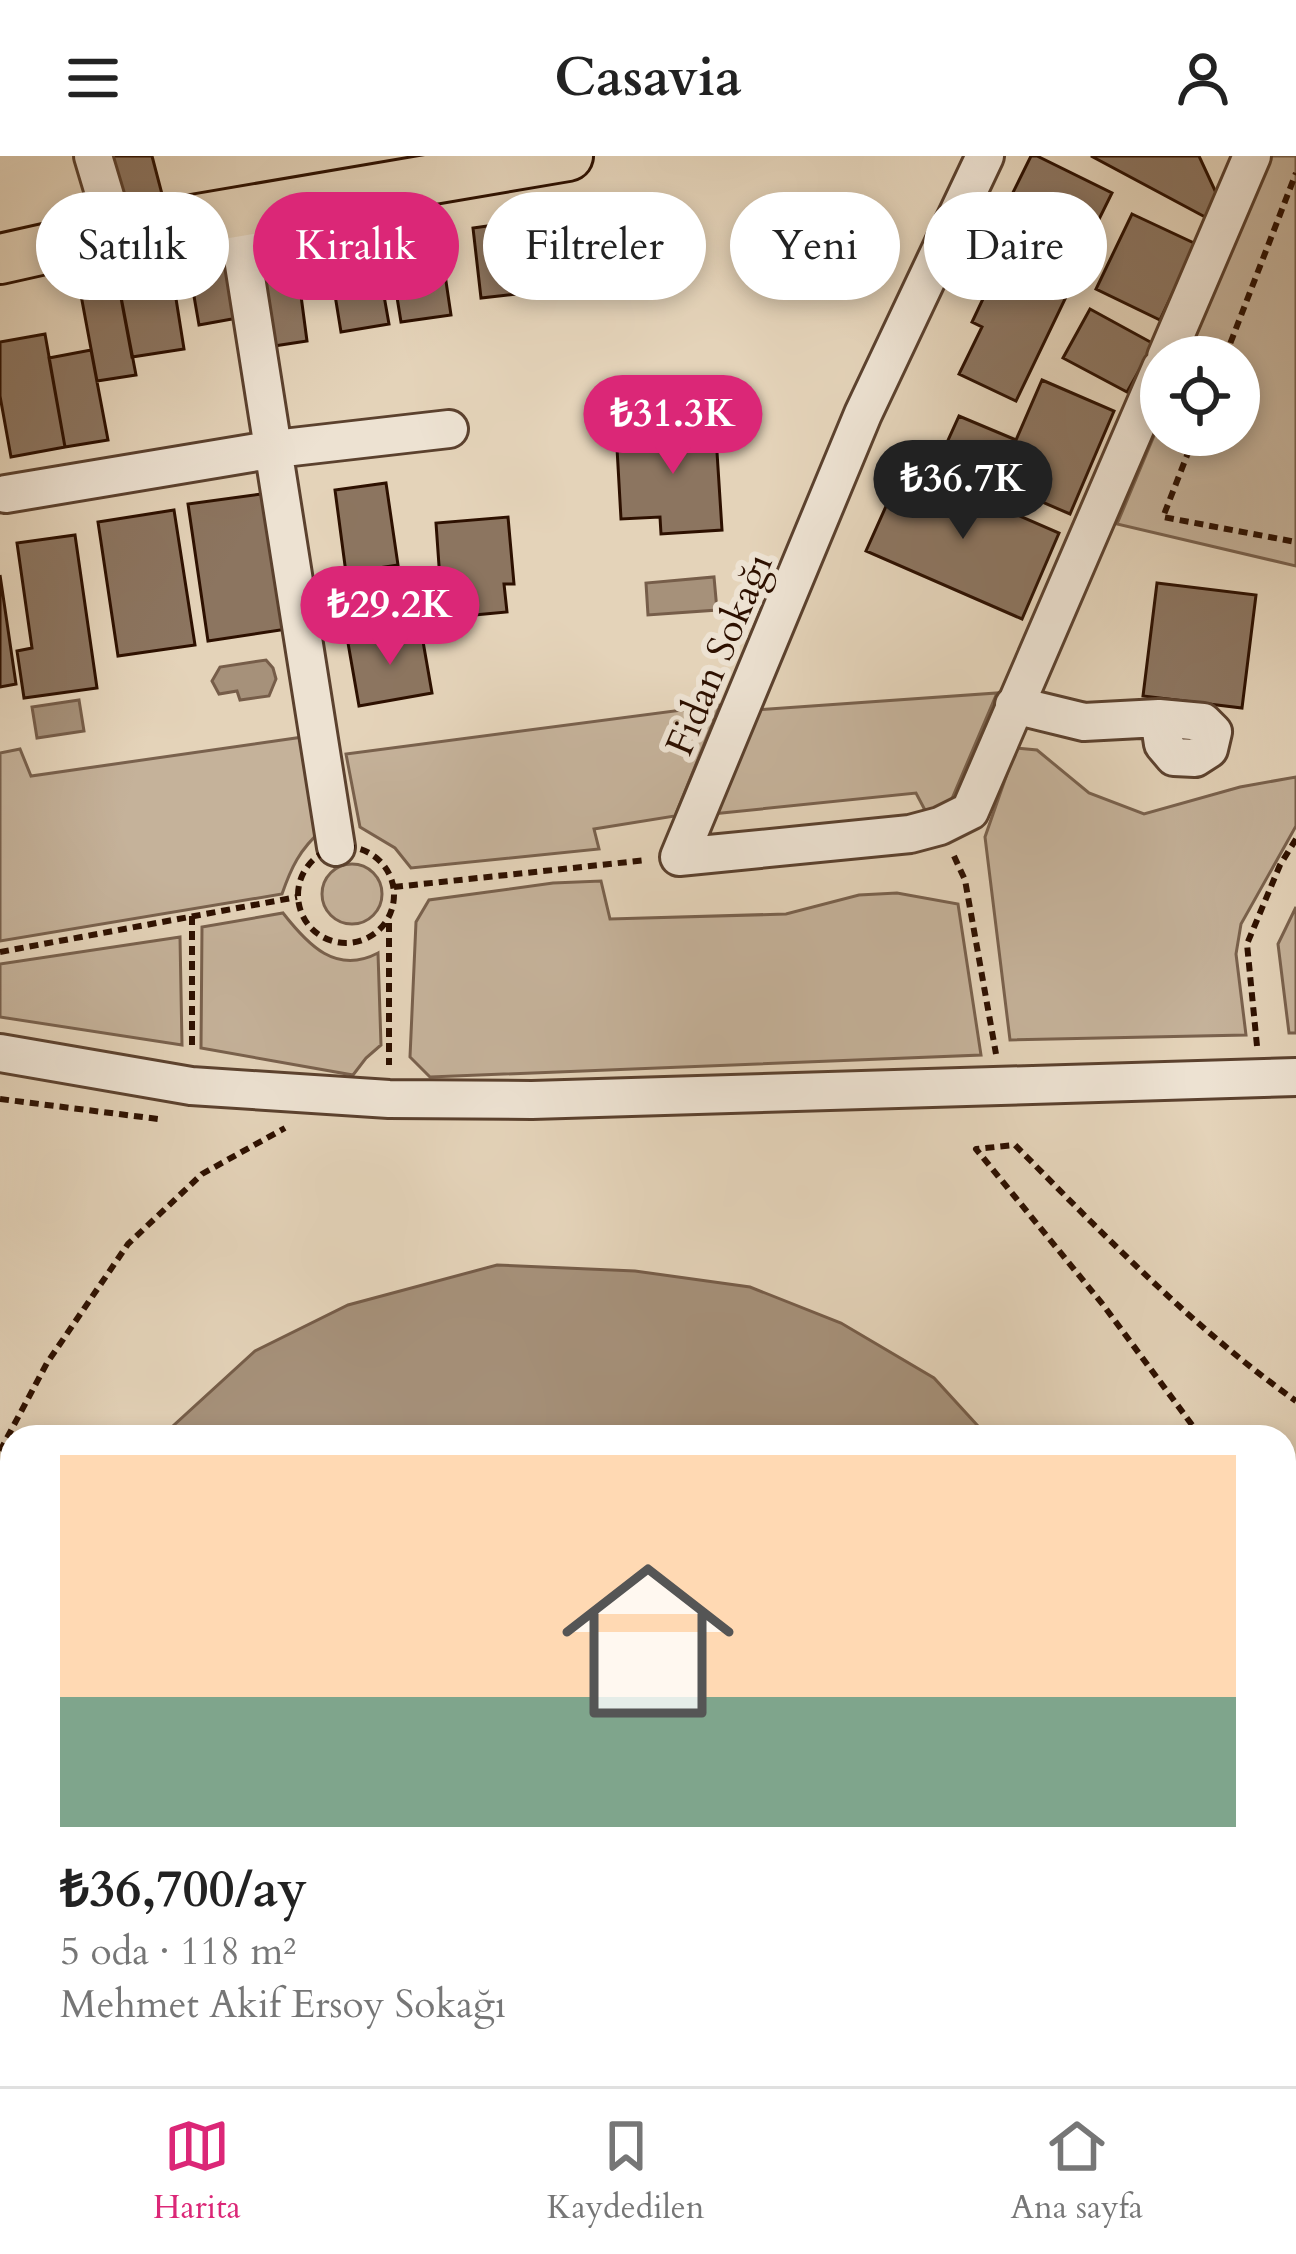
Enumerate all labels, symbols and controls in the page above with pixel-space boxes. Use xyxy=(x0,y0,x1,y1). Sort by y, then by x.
text: Casavia xyxy=(554,42,742,115)
icon: menu xyxy=(60,45,126,111)
icon: person xyxy=(1170,45,1236,111)
chip: Satılık xyxy=(36,192,229,300)
chip: Kiralık xyxy=(253,192,459,300)
chip: Filtreler xyxy=(483,192,706,300)
chip: Yeni xyxy=(730,192,900,300)
chip: Daire xyxy=(924,192,1107,300)
map controls xyxy=(1140,336,1260,456)
button: locate xyxy=(1140,336,1260,456)
pin: ₺31.3K xyxy=(575,375,771,477)
text: ₺31.3K xyxy=(610,387,736,440)
pin: ₺36.7K xyxy=(865,440,1061,542)
text: ₺36.7K xyxy=(900,452,1026,505)
street label: Fidan Sokağı xyxy=(653,545,786,764)
pin: ₺29.2K xyxy=(292,566,488,668)
text: ₺29.2K xyxy=(327,578,453,631)
icon: home xyxy=(540,1533,756,1749)
text: ₺36,700/ay xyxy=(60,1855,307,1925)
text: 5 oda · 118 m² xyxy=(60,1925,296,1978)
text: Mehmet Akif Ersoy Sokağı xyxy=(60,1978,506,2031)
tab: Harita xyxy=(153,2113,241,2230)
tab: Kaydedilen xyxy=(547,2113,705,2230)
tab: Ana sayfa xyxy=(1011,2113,1143,2230)

